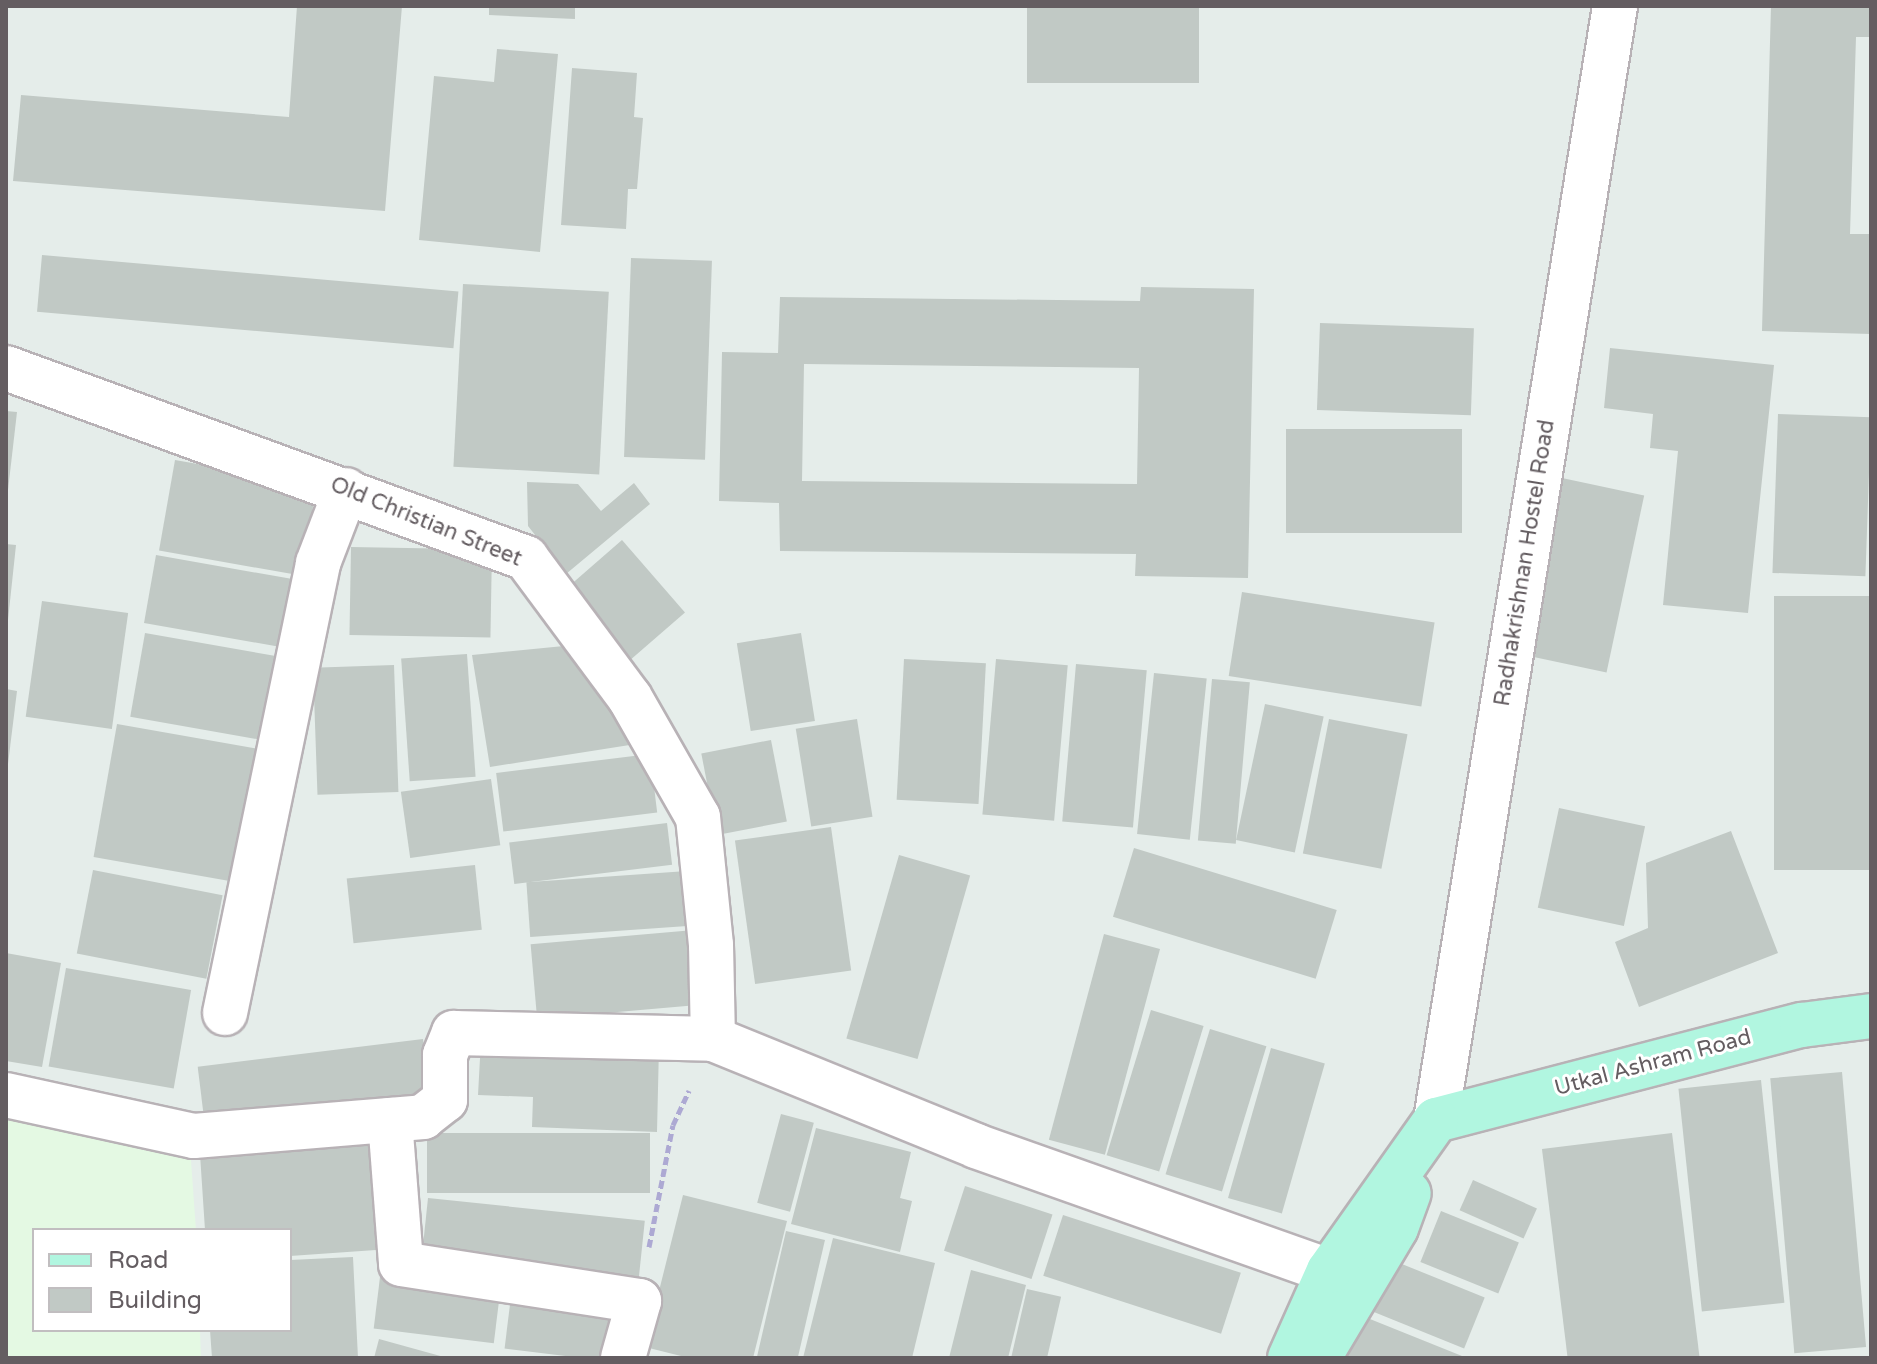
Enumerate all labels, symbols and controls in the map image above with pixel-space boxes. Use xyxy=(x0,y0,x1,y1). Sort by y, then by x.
street label: Radhakrishnan Hostel Road xyxy=(1489,418,1561,708)
street label: Old Christian Street xyxy=(326,472,526,572)
street label: Utkal Ashram Road xyxy=(1552,1024,1754,1102)
legend xyxy=(32,1228,292,1332)
text: Road xyxy=(108,1246,168,1275)
text: Building xyxy=(108,1286,202,1315)

